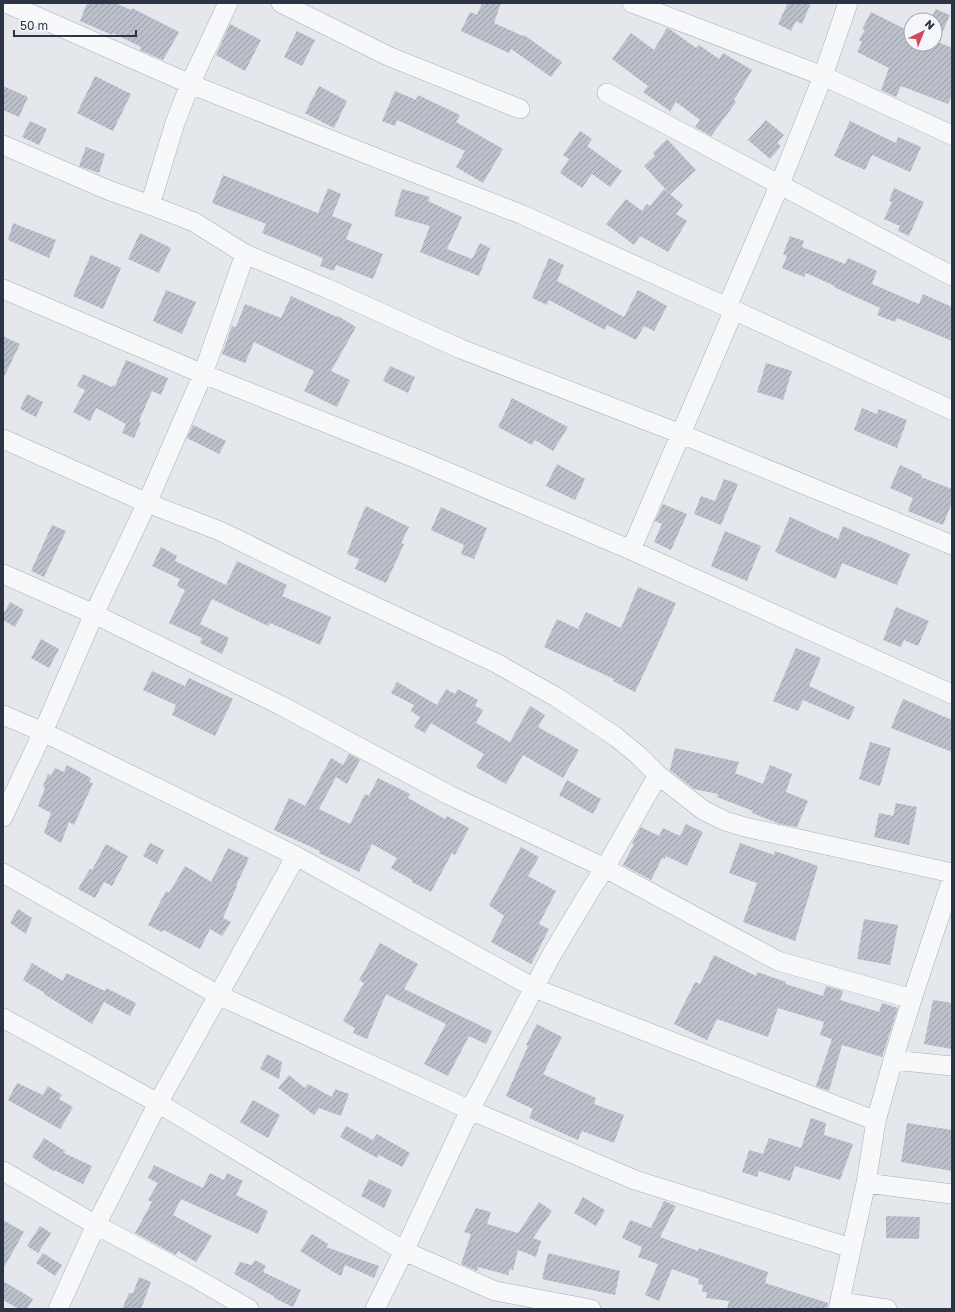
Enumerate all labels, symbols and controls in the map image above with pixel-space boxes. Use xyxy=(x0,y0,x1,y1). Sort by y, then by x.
scale bar xyxy=(14,12,136,38)
north arrow xyxy=(903,12,943,52)
text: N xyxy=(923,17,938,32)
text: 50 m xyxy=(20,18,48,33)

